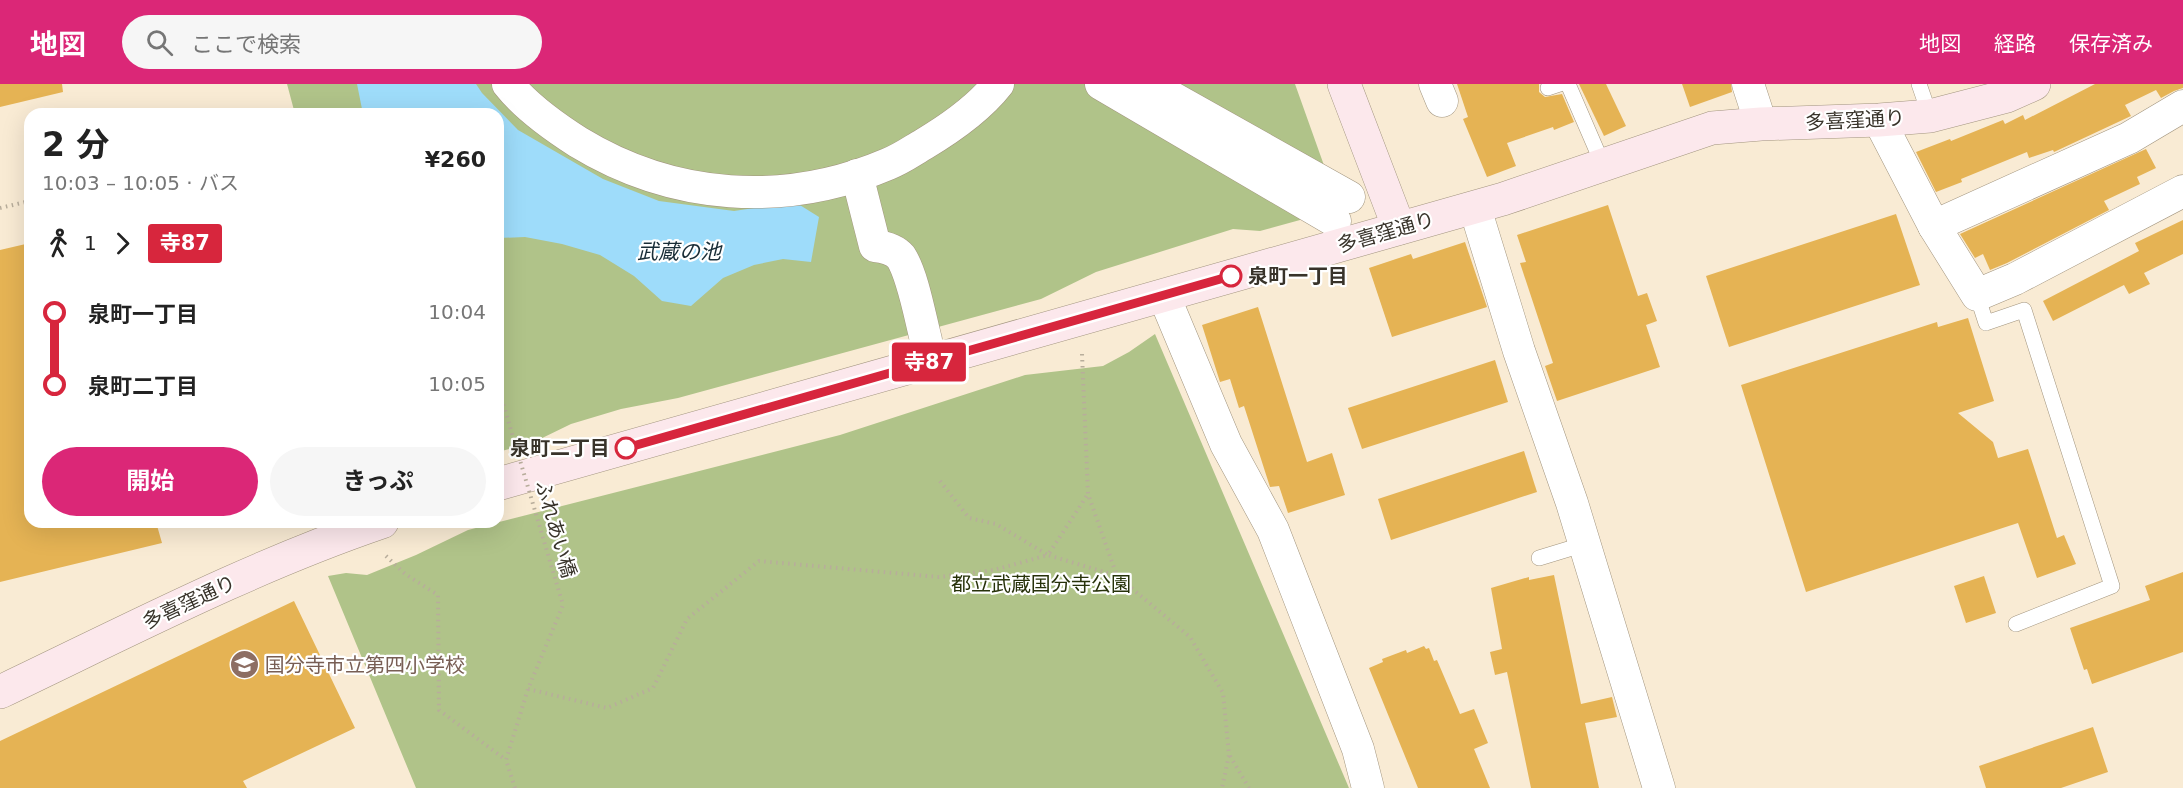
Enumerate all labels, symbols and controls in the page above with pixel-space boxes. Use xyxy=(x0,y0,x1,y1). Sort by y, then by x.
search box xyxy=(122,15,542,69)
icon: search xyxy=(143,26,176,59)
text: 地図 xyxy=(30,28,86,61)
text: ここで検索 xyxy=(191,32,301,57)
text: 地図 xyxy=(1919,32,1961,56)
text: 経路 xyxy=(1994,32,2036,56)
text: 保存済み xyxy=(2069,32,2153,56)
street label: 多喜窪通り xyxy=(1804,105,1906,135)
text: 2 分 xyxy=(42,125,109,164)
text: ¥260 xyxy=(425,147,486,172)
text: 10:03 – 10:05 · バス xyxy=(42,171,239,195)
street label: 多喜窪通り xyxy=(1335,207,1437,257)
icon: walk xyxy=(42,227,75,260)
icon: forward xyxy=(106,227,139,260)
text: 1 xyxy=(84,231,97,255)
text: 寺87 xyxy=(160,231,210,255)
water label: 武蔵の池 xyxy=(637,240,723,264)
place label: 泉町一丁目 xyxy=(1248,264,1348,288)
marker: 泉町一丁目 xyxy=(1220,265,1242,287)
text: 10:04 xyxy=(428,300,486,324)
text: 泉町一丁目 xyxy=(88,302,198,327)
line badge: 寺87 xyxy=(894,342,964,382)
text: 寺87 xyxy=(904,350,954,374)
text: 10:05 xyxy=(428,372,486,396)
text: 泉町二丁目 xyxy=(88,374,198,399)
place label: 泉町二丁目 xyxy=(510,436,610,460)
marker: 泉町二丁目 xyxy=(615,437,637,459)
button: 開始 xyxy=(42,447,258,516)
button: きっぷ xyxy=(270,447,486,516)
street label: ふれあい橋 xyxy=(531,478,581,580)
street label: 多喜窪通り xyxy=(139,570,239,634)
park label: 都立武蔵国分寺公園 xyxy=(951,572,1131,596)
school or university icon: 国分寺市立第四小学校 xyxy=(228,649,260,681)
place label: 国分寺市立第四小学校 xyxy=(265,653,465,677)

